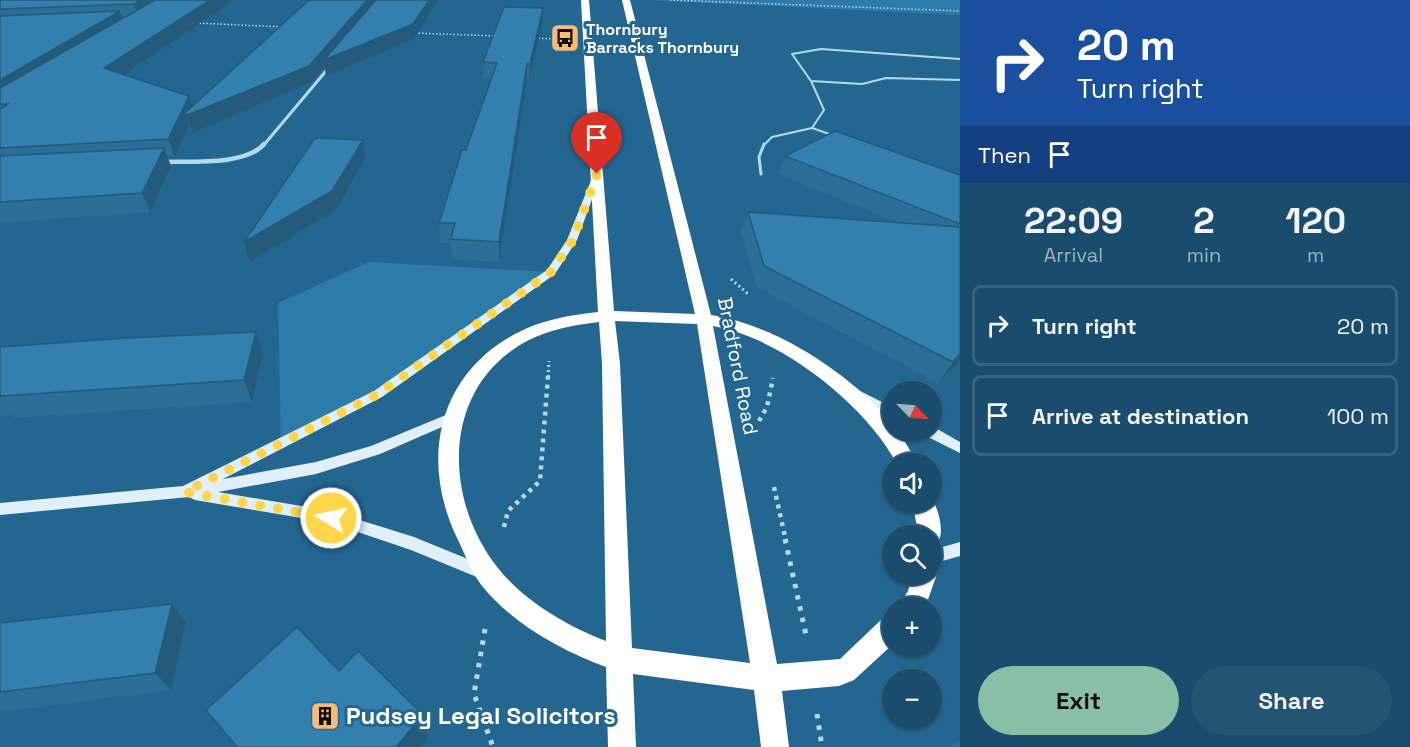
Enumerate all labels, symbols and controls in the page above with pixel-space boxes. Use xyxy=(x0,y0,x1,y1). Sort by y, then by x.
place label: Thornbury Barracks Thornbury xyxy=(586,19,739,58)
text: 20 m xyxy=(1077,19,1176,72)
bus stop icon: Thornbury Barracks Thornbury xyxy=(549,22,581,54)
icon: right xyxy=(978,24,1056,102)
text: Turn right xyxy=(1077,71,1204,106)
pin xyxy=(571,112,622,174)
icon: arrive xyxy=(580,121,613,154)
icon: arrive xyxy=(1043,138,1076,171)
text: Then xyxy=(978,141,1031,169)
text: 22:09 xyxy=(1024,198,1123,244)
text: 2 xyxy=(1193,198,1215,244)
text: 120 xyxy=(1285,198,1346,244)
text: Arrival xyxy=(1044,242,1103,268)
text: min xyxy=(1187,242,1221,268)
text: m xyxy=(1307,242,1324,268)
street label: Bradford Road xyxy=(712,295,764,437)
icon: right xyxy=(981,309,1014,342)
text: Turn right xyxy=(1032,312,1137,340)
text: 20 m xyxy=(1337,312,1389,340)
north arrow xyxy=(882,381,942,441)
map controls xyxy=(882,381,942,729)
icon: arrive xyxy=(981,399,1014,432)
text: Arrive at destination xyxy=(1032,402,1249,430)
text: 100 m xyxy=(1327,402,1389,430)
button: sound xyxy=(882,453,942,513)
position arrow xyxy=(299,486,363,550)
button: search xyxy=(882,525,942,585)
button: + xyxy=(882,597,942,657)
button: Exit xyxy=(978,666,1179,735)
button: Share xyxy=(1191,666,1392,735)
button: − xyxy=(882,669,942,729)
building icon: Pudsey Legal Solicitors xyxy=(309,700,341,732)
place label: Pudsey Legal Solicitors xyxy=(346,700,616,731)

